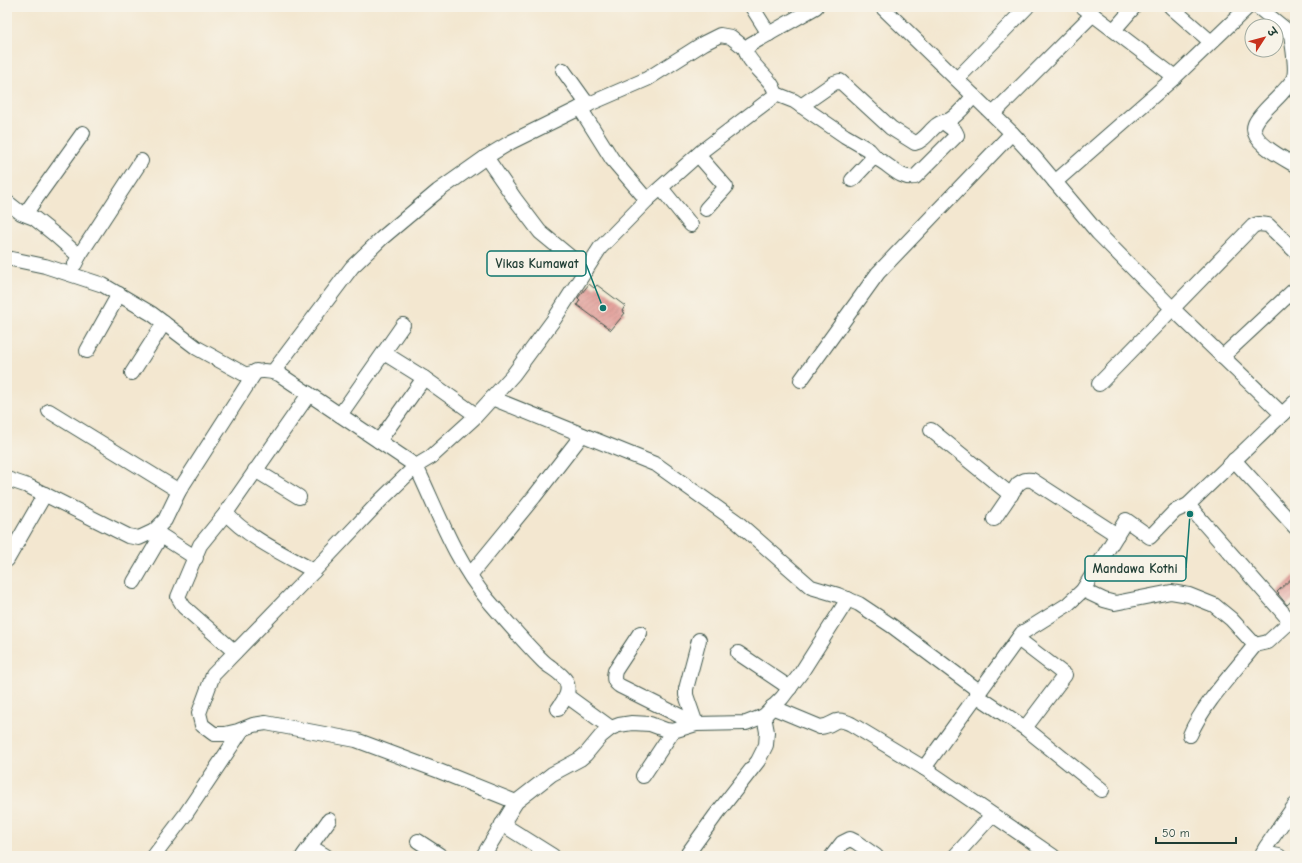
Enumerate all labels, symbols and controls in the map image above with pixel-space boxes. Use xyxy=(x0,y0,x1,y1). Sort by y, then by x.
north arrow xyxy=(1244,18,1284,58)
text: उ xyxy=(1264,25,1280,41)
callout: Vikas Kumawat xyxy=(487,251,586,276)
text: Vikas Kumawat xyxy=(496,256,579,271)
callout: Mandawa Kothi xyxy=(1085,556,1186,581)
text: Mandawa Kothi xyxy=(1092,561,1178,576)
scale bar xyxy=(1156,819,1236,845)
text: 50 m xyxy=(1162,826,1190,840)

